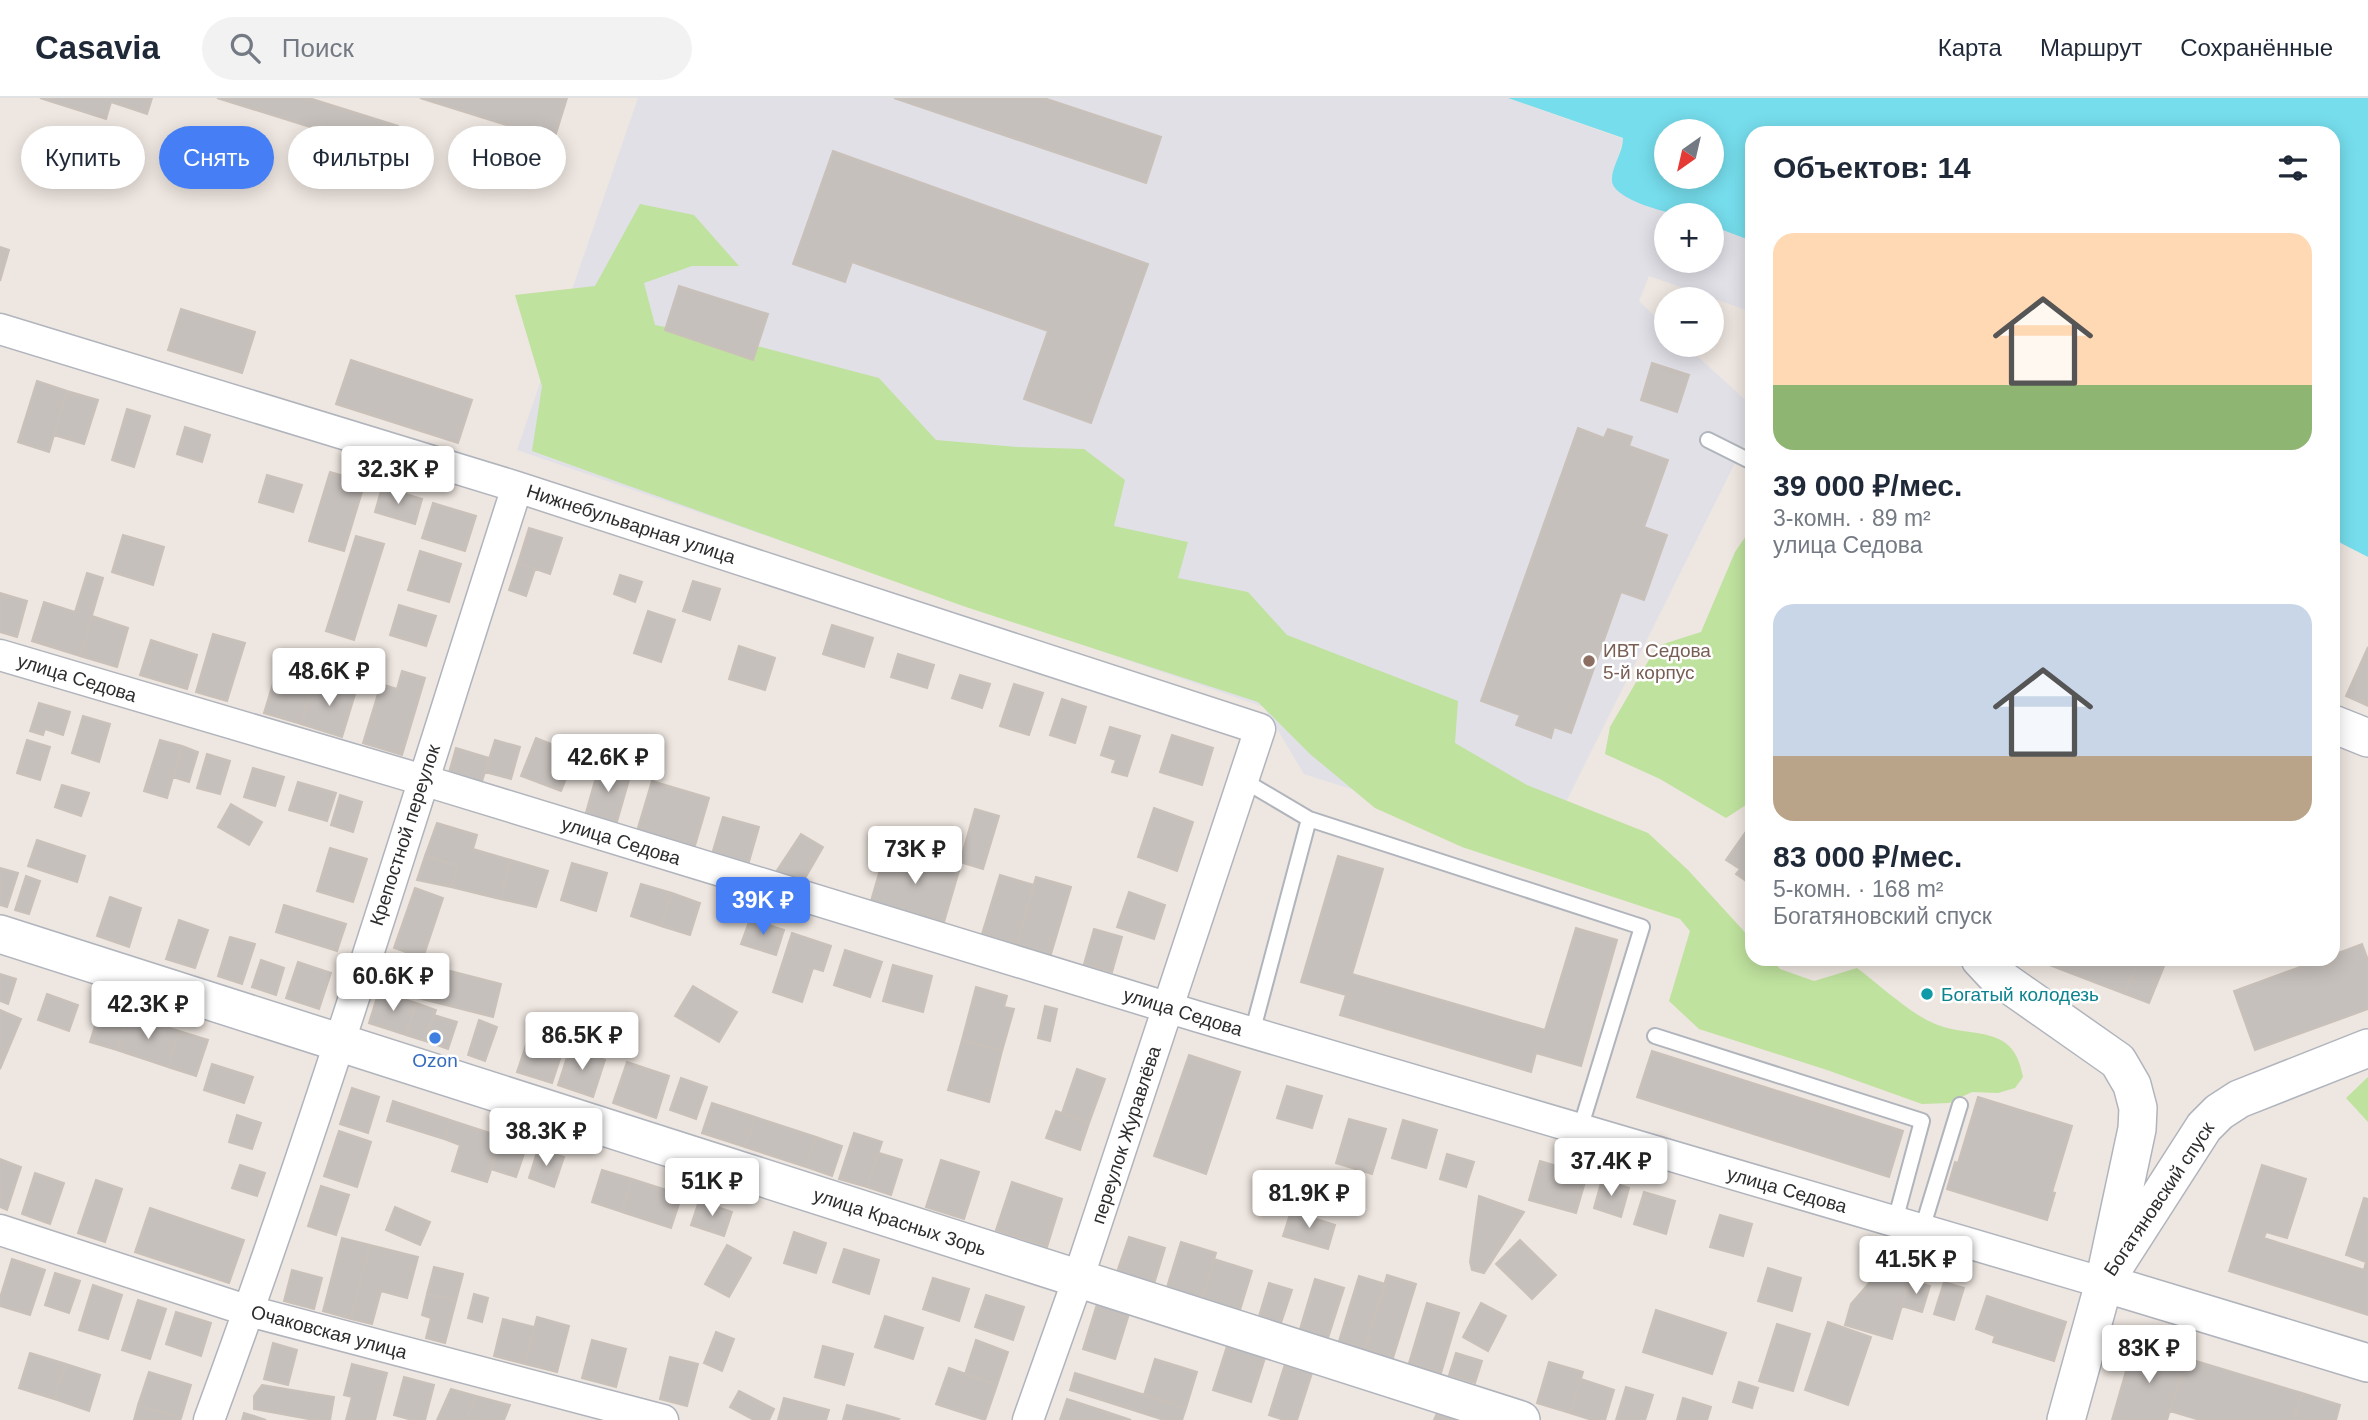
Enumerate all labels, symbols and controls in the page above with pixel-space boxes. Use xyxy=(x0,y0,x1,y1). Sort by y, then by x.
search box xyxy=(202,17,692,80)
text: Casavia xyxy=(35,29,160,66)
icon: search xyxy=(226,29,264,67)
text: Поиск xyxy=(282,33,354,63)
text: Карта xyxy=(1938,34,2002,61)
text: Маршрут xyxy=(2040,34,2142,61)
text: Сохранённые xyxy=(2180,34,2333,61)
north arrow xyxy=(1654,119,1724,189)
map controls xyxy=(1654,119,1724,357)
chip: Купить xyxy=(21,126,145,189)
chip: Снять xyxy=(159,126,274,189)
chip: Фильтры xyxy=(288,126,434,189)
chip: Новое xyxy=(448,126,566,189)
icon: filters xyxy=(2274,149,2312,187)
text: Объектов: 14 xyxy=(1773,151,1971,184)
button: + xyxy=(1654,203,1724,273)
icon: home xyxy=(1980,278,2106,404)
button: − xyxy=(1654,287,1724,357)
pin: 32.3K ₽ xyxy=(333,446,463,506)
text: 32.3K ₽ xyxy=(357,456,439,482)
text: 39 000 ₽/мес. xyxy=(1773,469,1962,502)
street label: Нижнебульварная улица xyxy=(524,480,738,568)
text: 3-комн. · 89 m² xyxy=(1773,505,1931,531)
text: улица Седова xyxy=(1773,532,1922,558)
place label: ИВТ Седова 5-й корпус xyxy=(1603,640,1711,683)
pin: 48.6K ₽ xyxy=(264,648,394,708)
icon: home xyxy=(1980,649,2106,775)
street label: улица Седова xyxy=(15,650,140,706)
marker: ИВТ Седова 5-й корпус xyxy=(1581,653,1597,669)
text: 48.6K ₽ xyxy=(288,658,370,684)
pin: 42.6K ₽ xyxy=(543,734,673,794)
street label: Крепостной переулок xyxy=(366,741,444,928)
text: 42.6K ₽ xyxy=(567,744,649,770)
street label: улица Седова xyxy=(559,813,684,869)
pin: 73K ₽ xyxy=(866,826,964,886)
text: 73K ₽ xyxy=(884,836,946,862)
text: 83 000 ₽/мес. xyxy=(1773,840,1962,873)
text: 5-комн. · 168 m² xyxy=(1773,876,1944,902)
pin: 39K ₽ xyxy=(714,878,812,937)
text: 39K ₽ xyxy=(732,887,794,913)
text: Богатяновский спуск xyxy=(1773,903,1992,929)
pin: 60.6K ₽ xyxy=(328,954,458,1013)
text: 60.6K ₽ xyxy=(352,963,434,989)
pin: 42.3K ₽ xyxy=(83,982,213,1041)
street label: улица Седова xyxy=(1121,984,1246,1040)
place label: Богатый колодезь xyxy=(1941,984,2099,1005)
marker: Богатый колодезь xyxy=(1919,986,1935,1002)
text: 42.3K ₽ xyxy=(107,991,189,1017)
pin: 86.5K ₽ xyxy=(517,1012,647,1072)
text: 86.5K ₽ xyxy=(541,1022,623,1048)
marker: Ozon xyxy=(427,1030,443,1046)
street label: переулок Журавлёва xyxy=(1087,1043,1165,1227)
place label: Ozon xyxy=(412,1050,458,1071)
pin: 38.3K ₽ xyxy=(481,1108,611,1168)
text: 38.3K ₽ xyxy=(505,1118,587,1144)
street label: Богатяновский спуск xyxy=(2100,1118,2219,1280)
pin: 37.4K ₽ xyxy=(1546,1138,1676,1198)
text: 37.4K ₽ xyxy=(1570,1148,1652,1174)
pin: 51K ₽ xyxy=(663,1158,761,1218)
street label: улица Седова xyxy=(1725,1163,1850,1217)
text: 51K ₽ xyxy=(681,1168,743,1194)
pin: 81.9K ₽ xyxy=(1244,1170,1374,1230)
text: 81.9K ₽ xyxy=(1268,1180,1350,1206)
street label: улица Красных Зорь xyxy=(811,1184,989,1260)
pin: 41.5K ₽ xyxy=(1851,1236,1981,1296)
text: 41.5K ₽ xyxy=(1875,1246,1957,1272)
street label: Очаковская улица xyxy=(249,1301,410,1363)
pin: 83K ₽ xyxy=(2100,1326,2198,1385)
text: 83K ₽ xyxy=(2118,1335,2180,1361)

